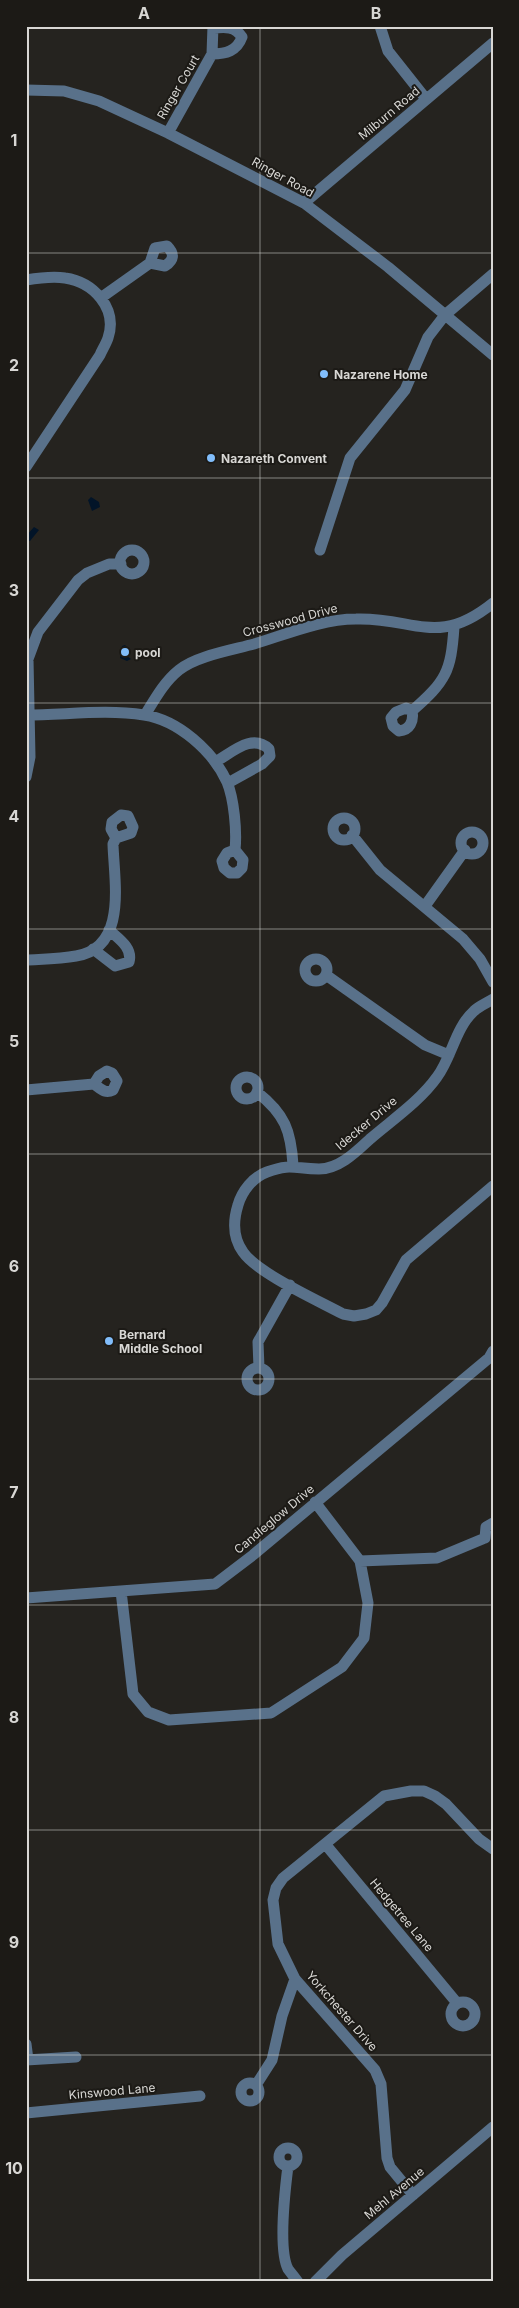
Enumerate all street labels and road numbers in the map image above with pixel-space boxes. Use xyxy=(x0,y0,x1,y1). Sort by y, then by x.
street label: Ringer Court xyxy=(154,52,202,122)
street label: Milburn Road xyxy=(355,83,423,143)
street label: Ringer Road xyxy=(249,154,317,200)
street label: Crosswood Drive xyxy=(241,600,339,640)
street label: Idecker Drive xyxy=(332,1093,400,1153)
street label: Candleglow Drive xyxy=(231,1481,317,1557)
street label: Hedgetree Lane xyxy=(367,1875,437,1955)
street label: Yorkchester Drive xyxy=(303,1968,381,2054)
street label: Kinswood Lane xyxy=(68,2080,156,2102)
street label: Mehl Avenue xyxy=(361,2164,427,2222)

